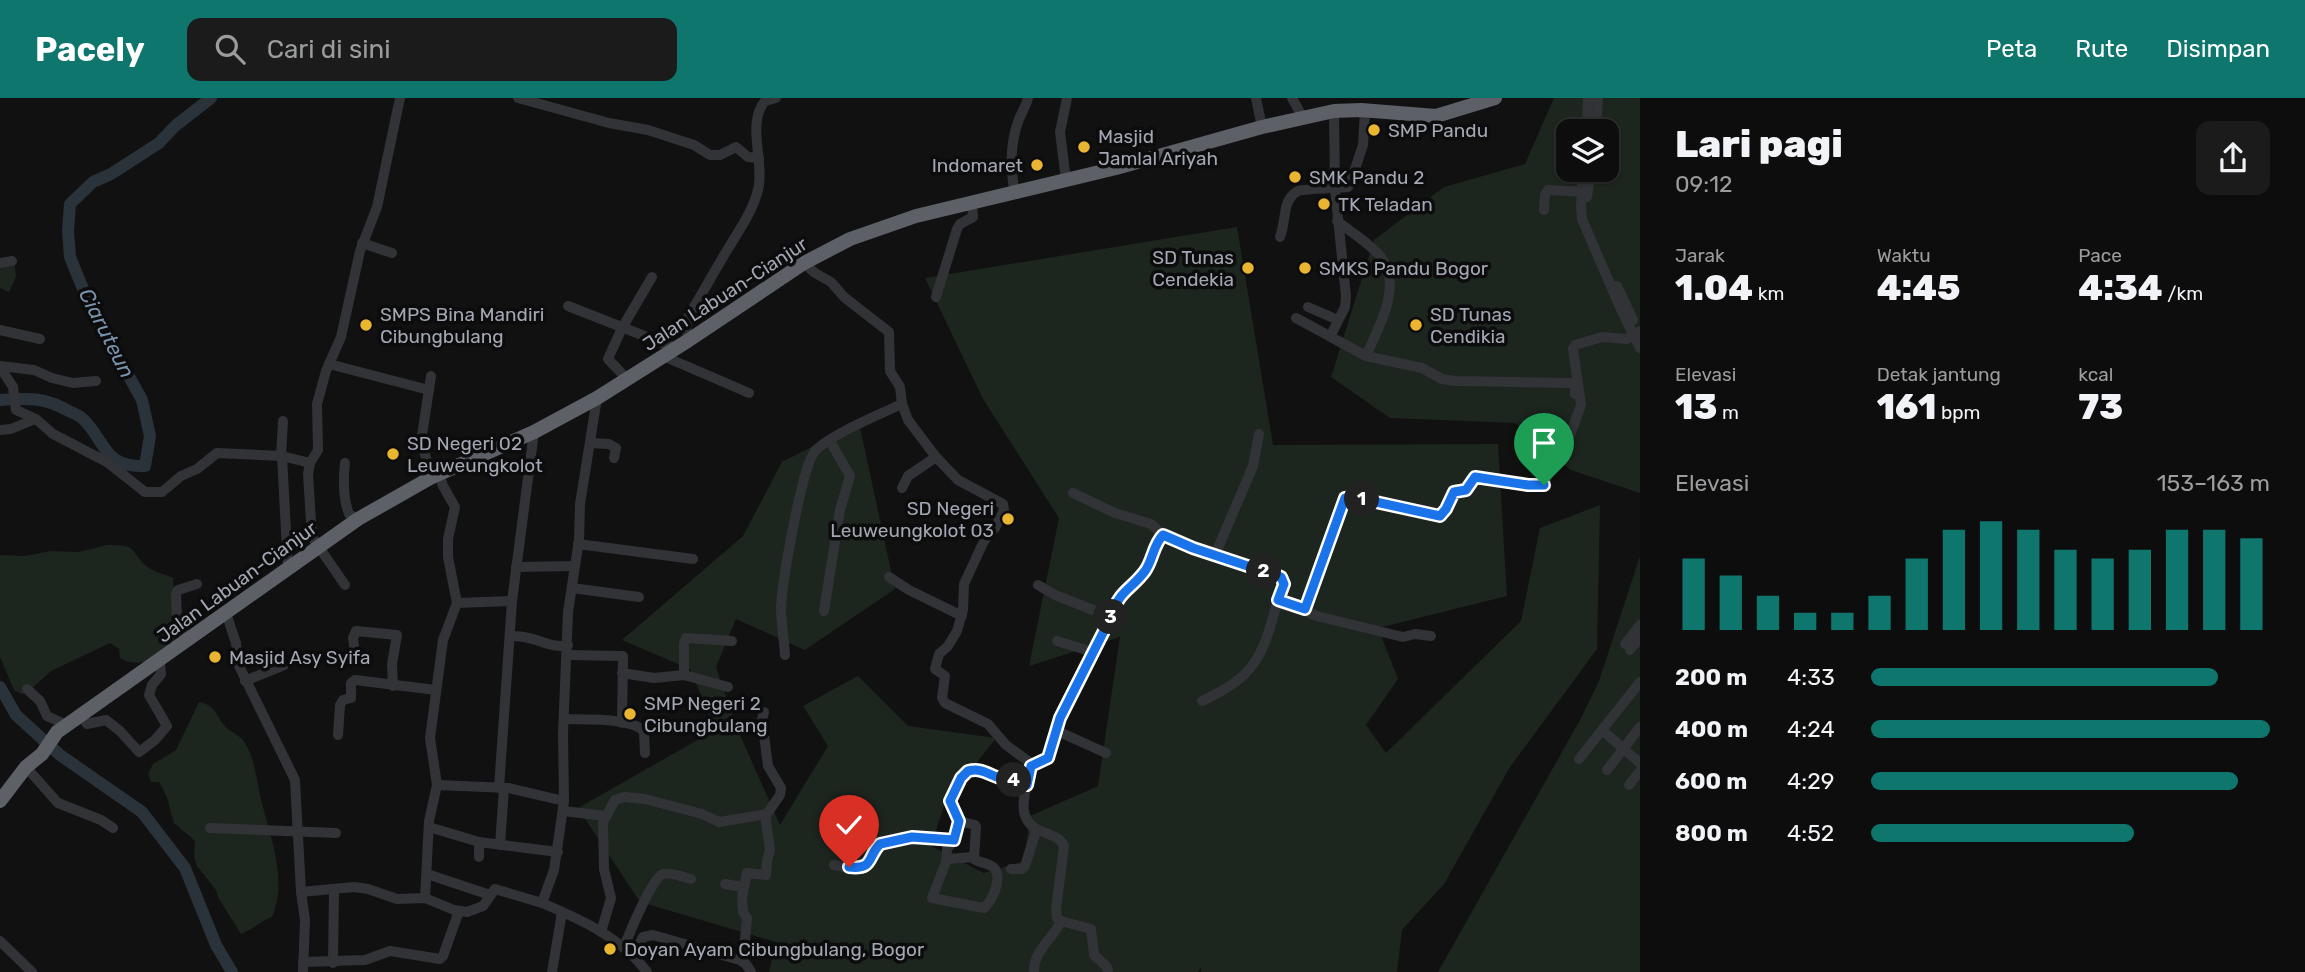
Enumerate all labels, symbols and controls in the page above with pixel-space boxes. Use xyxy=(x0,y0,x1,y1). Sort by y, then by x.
search box xyxy=(187,18,677,81)
text: Pacely xyxy=(35,30,145,69)
icon: search xyxy=(211,30,249,68)
text: Cari di sini xyxy=(267,34,391,65)
text: Peta xyxy=(1986,35,2037,63)
text: Rute xyxy=(2075,35,2128,63)
text: Disimpan xyxy=(2166,35,2270,63)
place label: SMP Pandu xyxy=(1388,119,1488,142)
map controls xyxy=(1556,119,1619,182)
button: layers xyxy=(1556,119,1619,182)
text: Lari pagi xyxy=(1675,121,1843,167)
button: share xyxy=(2196,121,2270,195)
marker: SMP Pandu xyxy=(1366,122,1382,138)
place label: Masjid Jamlal Ariyah xyxy=(1098,125,1218,170)
marker: Masjid Jamlal Ariyah xyxy=(1076,139,1092,155)
place label: Indomaret xyxy=(932,154,1024,177)
marker: Indomaret xyxy=(1029,157,1045,173)
place label: SMK Pandu 2 xyxy=(1309,166,1424,189)
marker: SMK Pandu 2 xyxy=(1287,169,1303,185)
text: 09:12 xyxy=(1675,170,1732,198)
place label: TK Teladan xyxy=(1338,193,1433,216)
marker: TK Teladan xyxy=(1316,196,1332,212)
street label: Jalan Labuan-Cianjur xyxy=(638,232,812,356)
text: Jarak xyxy=(1675,244,1725,267)
text: Waktu xyxy=(1877,244,1931,267)
text: Pace xyxy=(2078,244,2122,267)
place label: SD Tunas Cendekia xyxy=(1152,246,1234,291)
place label: SMKS Pandu Bogor xyxy=(1319,257,1489,280)
marker: SD Tunas Cendekia xyxy=(1240,260,1256,276)
marker: SMKS Pandu Bogor xyxy=(1297,260,1313,276)
text: 1.04 xyxy=(1675,267,1753,309)
text: 4:45 xyxy=(1877,267,1960,309)
text: 4:34 xyxy=(2078,267,2163,309)
text: km xyxy=(1753,282,1784,305)
text: /km xyxy=(2163,282,2203,305)
water label: Ciaruteun xyxy=(74,284,140,382)
place label: SMPS Bina Mandiri Cibungbulang xyxy=(380,303,544,348)
place label: SD Tunas Cendikia xyxy=(1430,303,1512,348)
marker: SMPS Bina Mandiri Cibungbulang xyxy=(358,317,374,333)
marker: SD Tunas Cendikia xyxy=(1408,317,1424,333)
text: Elevasi xyxy=(1675,363,1736,386)
text: Detak jantung xyxy=(1877,363,2001,386)
text: kcal xyxy=(2078,363,2113,386)
text: 13 xyxy=(1675,386,1717,428)
text: 161 xyxy=(1877,386,1936,428)
text: 73 xyxy=(2078,386,2123,428)
text: m xyxy=(1717,401,1739,424)
text: bpm xyxy=(1936,401,1981,424)
pin xyxy=(1514,413,1574,485)
icon: arrive xyxy=(1525,424,1563,462)
place label: SD Negeri 02 Leuweungkolot xyxy=(407,432,543,477)
marker: SD Negeri 02 Leuweungkolot xyxy=(385,446,401,462)
text: Elevasi xyxy=(1675,469,1749,497)
text: 153–163 m xyxy=(2157,469,2270,497)
pin: 1 xyxy=(1344,482,1380,516)
text: 1 xyxy=(1357,487,1366,510)
place label: SD Negeri Leuweungkolot 03 xyxy=(830,497,994,542)
marker: SD Negeri Leuweungkolot 03 xyxy=(1000,511,1016,527)
street label: Jalan Labuan-Cianjur xyxy=(153,516,322,648)
pin: 2 xyxy=(1246,554,1282,588)
text: 2 xyxy=(1257,559,1270,582)
pin: 3 xyxy=(1094,600,1128,634)
text: 3 xyxy=(1104,605,1117,628)
place label: Masjid Asy Syifa xyxy=(229,646,370,669)
marker: Masjid Asy Syifa xyxy=(207,649,223,665)
text: 200 m xyxy=(1675,663,1747,691)
text: 4:33 xyxy=(1787,663,1835,691)
place label: SMP Negeri 2 Cibungbulang xyxy=(644,692,768,737)
marker: SMP Negeri 2 Cibungbulang xyxy=(622,706,638,722)
text: 400 m xyxy=(1675,715,1748,743)
text: 4:24 xyxy=(1787,715,1835,743)
pin: 4 xyxy=(996,762,1032,798)
text: 600 m xyxy=(1675,767,1747,795)
text: 4:29 xyxy=(1787,767,1834,795)
text: 4 xyxy=(1007,768,1020,791)
pin xyxy=(819,795,879,867)
icon: check xyxy=(830,806,868,844)
text: 800 m xyxy=(1675,819,1748,847)
text: 4:52 xyxy=(1787,819,1834,847)
place label: Doyan Ayam Cibungbulang, Bogor xyxy=(624,938,925,961)
marker: Doyan Ayam Cibungbulang, Bogor xyxy=(602,941,618,957)

